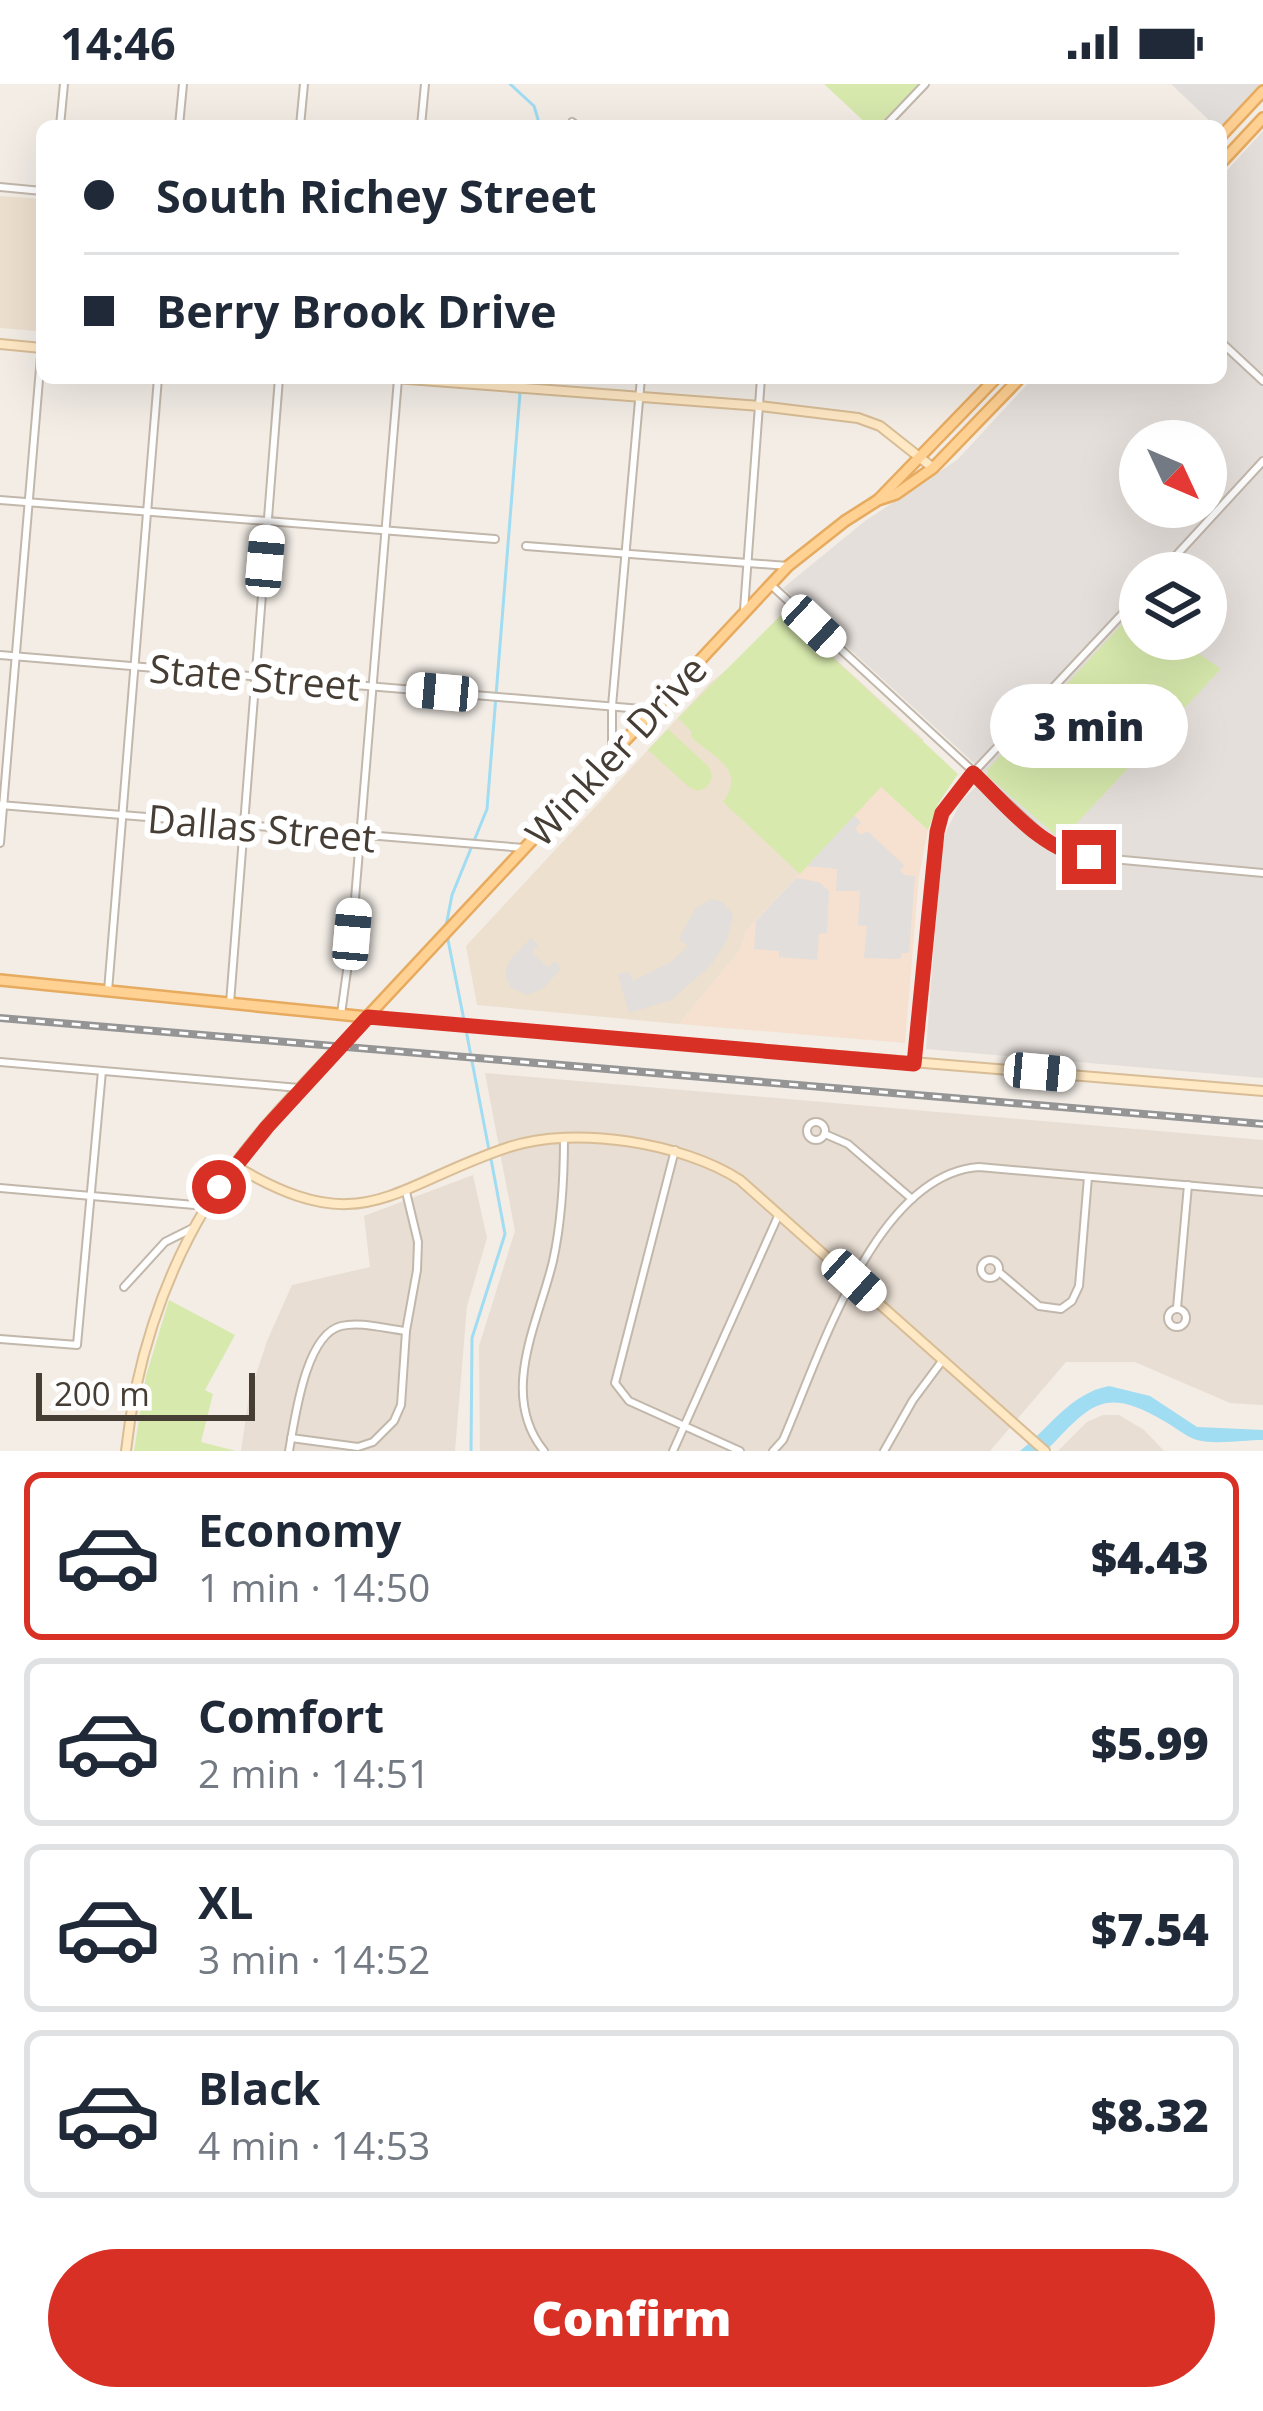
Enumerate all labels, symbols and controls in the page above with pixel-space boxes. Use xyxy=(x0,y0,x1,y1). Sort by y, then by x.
text: 14:46 xyxy=(60,12,176,73)
text: South Richey Street xyxy=(156,165,597,226)
text: Berry Brook Drive xyxy=(156,280,557,341)
north arrow xyxy=(1119,420,1227,528)
map controls xyxy=(1119,420,1227,660)
car xyxy=(244,524,286,598)
button: layers xyxy=(1119,552,1227,660)
car xyxy=(775,588,853,664)
street label: State Street xyxy=(147,640,363,712)
street label: Winkler Drive xyxy=(513,643,717,857)
car xyxy=(405,671,479,713)
callout: 3 min xyxy=(990,683,1188,767)
text: 3 min xyxy=(1034,699,1144,752)
street label: Dallas Street xyxy=(146,791,378,863)
route end xyxy=(1062,830,1116,884)
car xyxy=(331,897,373,971)
car xyxy=(1003,1051,1077,1093)
route start xyxy=(192,1160,246,1214)
car xyxy=(815,1243,893,1317)
scale bar xyxy=(36,1367,255,1420)
text: 200 m xyxy=(54,1371,150,1416)
text: Economy xyxy=(198,1499,401,1560)
icon: car xyxy=(54,1502,162,1610)
text: $4.43 xyxy=(1091,1526,1209,1587)
text: 1 min · 14:50 xyxy=(198,1560,430,1613)
text: Comfort xyxy=(198,1685,384,1746)
icon: car xyxy=(54,1688,162,1796)
text: $5.99 xyxy=(1091,1712,1209,1773)
text: 2 min · 14:51 xyxy=(198,1746,430,1799)
text: XL xyxy=(198,1871,253,1932)
icon: car xyxy=(54,1874,162,1982)
text: $7.54 xyxy=(1091,1898,1209,1959)
text: 3 min · 14:52 xyxy=(198,1932,430,1985)
text: Black xyxy=(198,2057,320,2118)
icon: car xyxy=(54,2060,162,2168)
text: $8.32 xyxy=(1091,2084,1209,2145)
text: 4 min · 14:53 xyxy=(198,2118,430,2171)
button: Confirm xyxy=(48,2249,1215,2387)

